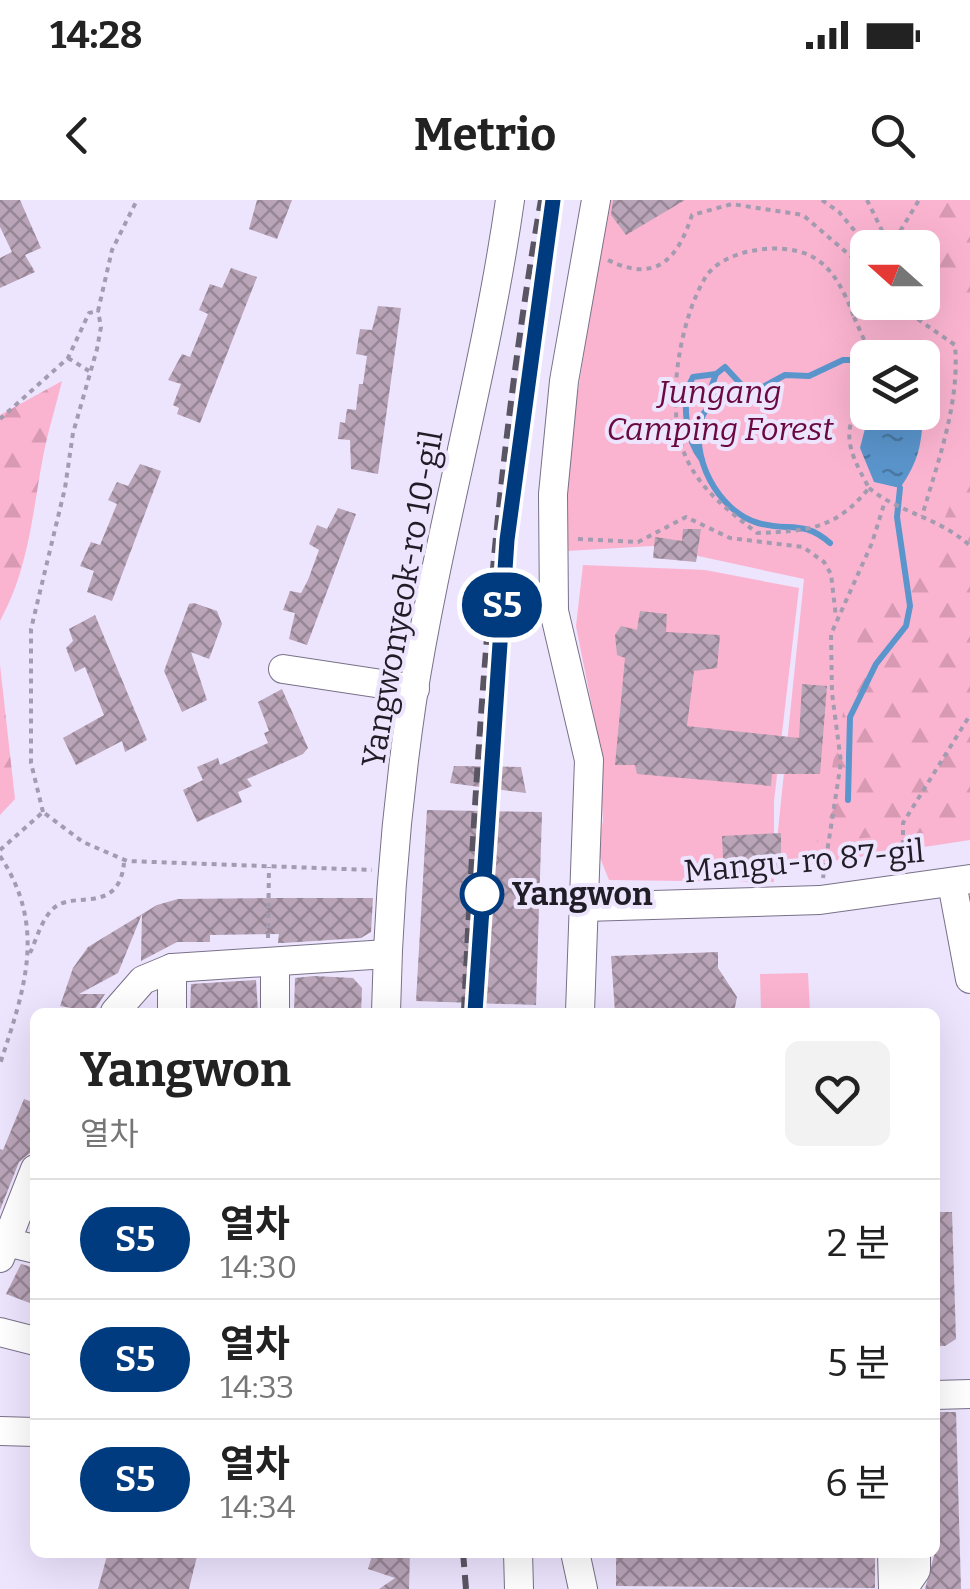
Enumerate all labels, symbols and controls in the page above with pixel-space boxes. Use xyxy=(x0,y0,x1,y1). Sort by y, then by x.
text: 14:28 xyxy=(50,12,143,58)
icon: back xyxy=(50,108,105,163)
text: Metrio xyxy=(414,108,556,162)
icon: search xyxy=(865,108,920,163)
north arrow xyxy=(850,230,940,320)
map controls xyxy=(850,230,940,430)
button: layers xyxy=(850,340,940,430)
park label: Jungang Camping Forest xyxy=(606,373,834,448)
street label: Yangwonyeok-ro 10-gil xyxy=(354,428,450,770)
line badge: S5 xyxy=(457,572,547,638)
text: S5 xyxy=(482,584,522,626)
street label: Mangu-ro 87-gil xyxy=(682,832,926,890)
marker: Yangwon xyxy=(461,873,503,915)
place label: Yangwon xyxy=(512,875,653,913)
text: Yangwon xyxy=(80,1041,291,1099)
button: heart xyxy=(785,1041,890,1146)
text: 열차 xyxy=(80,1115,139,1153)
text: 열차 xyxy=(220,1201,290,1247)
text: S5 xyxy=(115,1218,155,1260)
text: 2 분 xyxy=(827,1220,890,1266)
text: 14:30 xyxy=(220,1248,297,1286)
text: 열차 xyxy=(220,1321,290,1367)
text: S5 xyxy=(115,1338,155,1380)
text: 5 분 xyxy=(827,1340,890,1386)
text: 14:33 xyxy=(220,1368,294,1406)
text: 열차 xyxy=(220,1441,290,1487)
text: S5 xyxy=(115,1458,155,1500)
text: 6 분 xyxy=(825,1460,890,1506)
text: 14:34 xyxy=(220,1488,295,1526)

